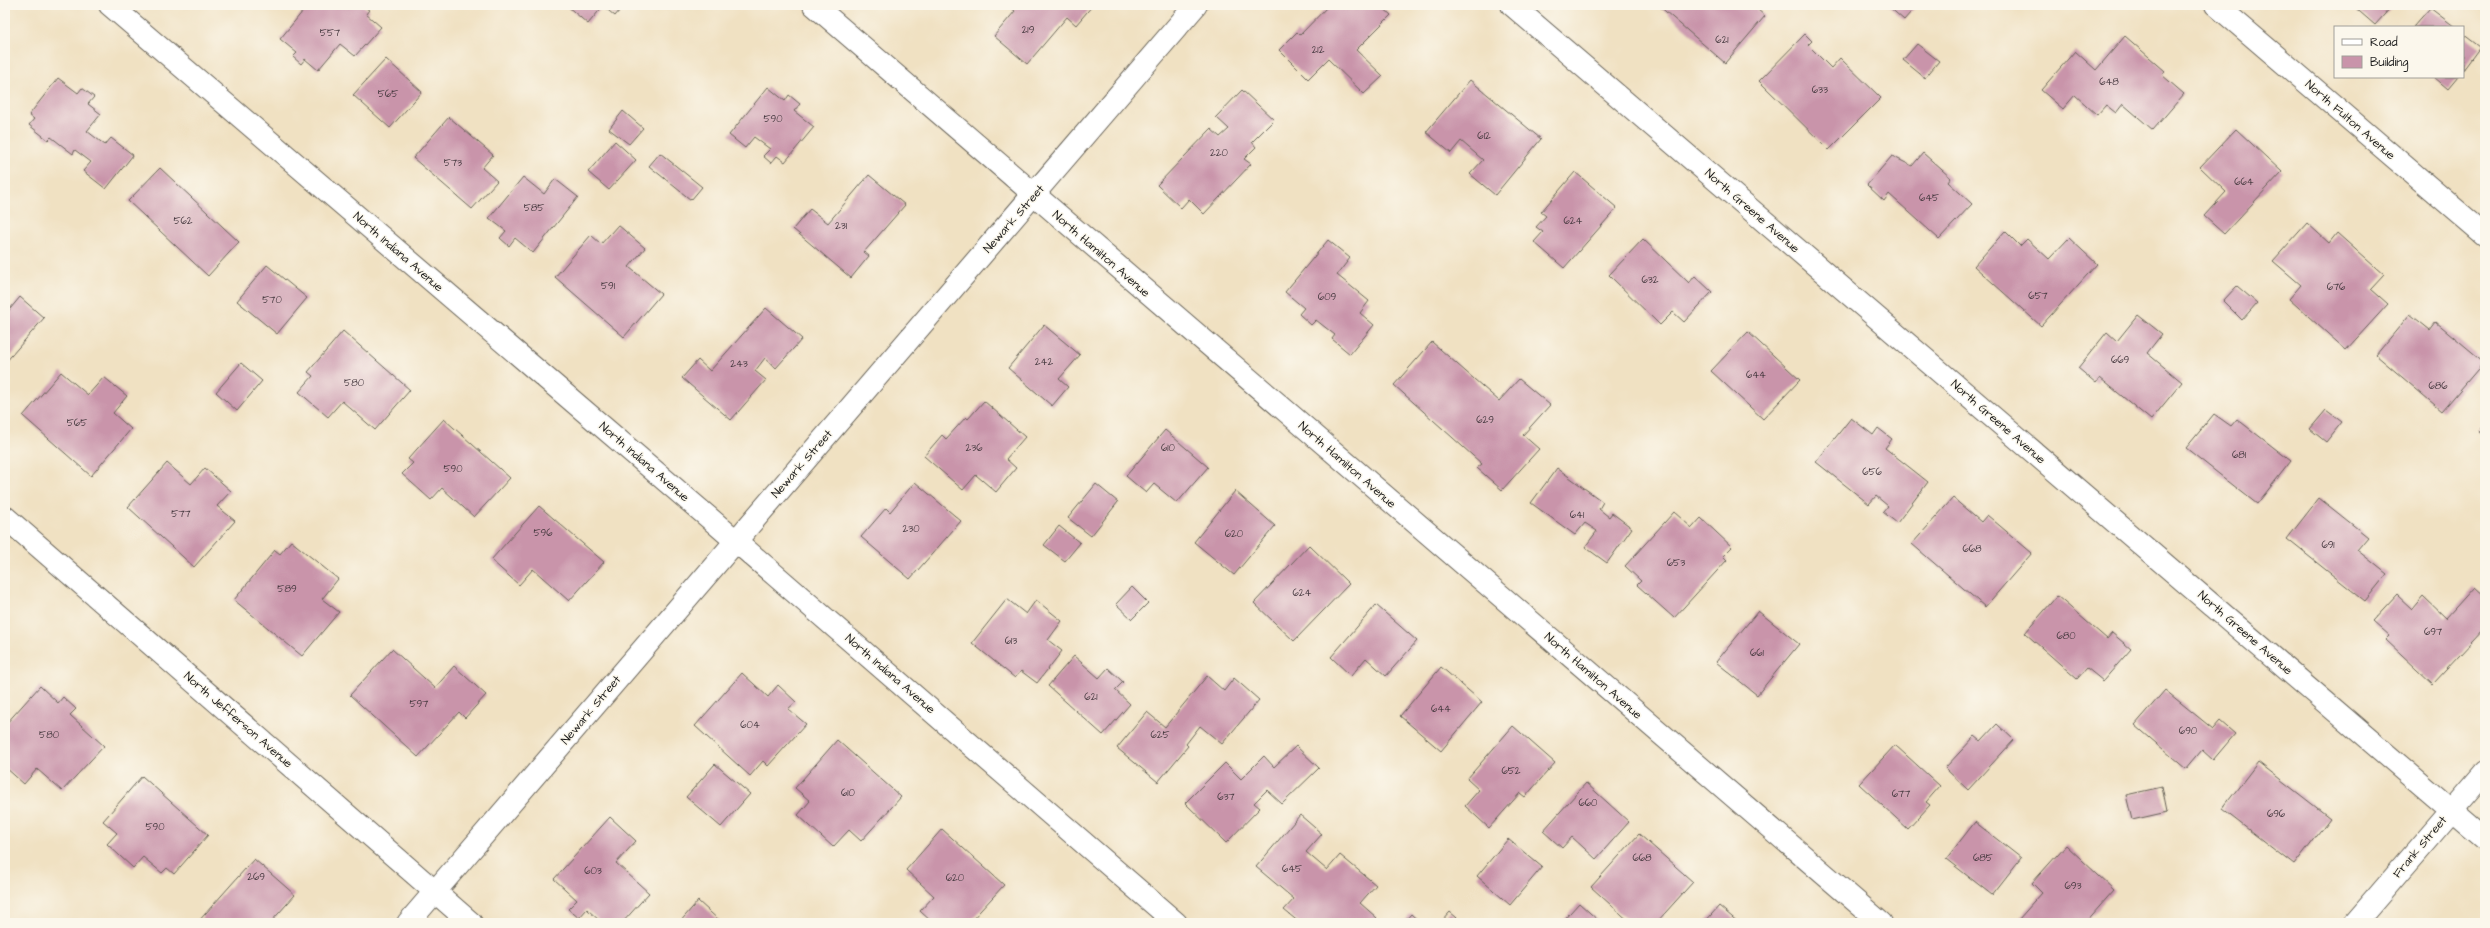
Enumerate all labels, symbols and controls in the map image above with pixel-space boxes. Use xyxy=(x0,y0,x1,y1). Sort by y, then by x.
house number: 219 xyxy=(1022,23,1035,37)
house number: 557 xyxy=(320,26,340,40)
legend xyxy=(2334,26,2464,78)
house number: 621 xyxy=(1715,33,1729,47)
text: Road xyxy=(2370,34,2398,51)
house number: 212 xyxy=(1312,43,1325,57)
text: Building xyxy=(2370,54,2408,72)
house number: 648 xyxy=(2099,75,2119,89)
street label: North Fulton Avenue xyxy=(2301,76,2399,164)
house number: 633 xyxy=(1812,83,1828,97)
house number: 565 xyxy=(378,87,398,101)
house number: 590 xyxy=(763,112,783,126)
house number: 612 xyxy=(1477,129,1491,143)
house number: 220 xyxy=(1210,146,1228,160)
house number: 573 xyxy=(444,156,462,170)
street label: North Greene Avenue xyxy=(1701,165,1803,257)
house number: 664 xyxy=(2234,175,2254,189)
street label: Newark Street xyxy=(979,181,1049,257)
house number: 645 xyxy=(1919,191,1939,205)
house number: 585 xyxy=(524,201,544,215)
street label: North Hamilton Avenue xyxy=(1049,207,1154,302)
street label: North Indiana Avenue xyxy=(349,208,447,296)
house number: 562 xyxy=(173,214,193,228)
house number: 624 xyxy=(1564,214,1583,228)
house number: 231 xyxy=(835,219,848,233)
house number: 632 xyxy=(1641,273,1659,287)
house number: 591 xyxy=(601,279,616,293)
house number: 676 xyxy=(2327,280,2346,294)
house number: 657 xyxy=(2028,289,2048,303)
house number: 609 xyxy=(1318,290,1336,304)
house number: 570 xyxy=(262,293,282,307)
house number: 669 xyxy=(2111,353,2129,367)
house number: 242 xyxy=(1035,355,1053,369)
house number: 243 xyxy=(730,357,748,371)
house number: 644 xyxy=(1746,368,1766,382)
house number: 580 xyxy=(344,376,364,390)
street label: North Greene Avenue xyxy=(1947,376,2049,468)
house number: 686 xyxy=(2428,379,2448,393)
house number: 629 xyxy=(1476,413,1494,427)
house number: 565 xyxy=(67,416,87,430)
street label: North Indiana Avenue xyxy=(595,418,693,506)
street label: North Hamilton Avenue xyxy=(1295,418,1400,513)
street label: Newark Street xyxy=(767,426,837,502)
house number: 236 xyxy=(965,441,983,455)
house number: 610 xyxy=(1161,441,1175,455)
house number: 681 xyxy=(2232,448,2247,462)
house number: 590 xyxy=(443,462,463,476)
house number: 656 xyxy=(1862,465,1883,479)
house number: 577 xyxy=(171,507,191,521)
house number: 641 xyxy=(1570,508,1585,522)
house number: 230 xyxy=(902,522,920,536)
house number: 596 xyxy=(533,526,553,540)
house number: 620 xyxy=(1225,527,1243,541)
house number: 691 xyxy=(2321,538,2335,552)
house number: 668 xyxy=(1962,542,1982,556)
house number: 653 xyxy=(1667,556,1685,570)
house number: 589 xyxy=(277,582,297,596)
house number: 624 xyxy=(1293,586,1312,600)
street label: North Greene Avenue xyxy=(2194,587,2296,679)
house number: 697 xyxy=(2424,625,2442,639)
street label: North Hamilton Avenue xyxy=(1541,629,1646,724)
house number: 680 xyxy=(2056,629,2076,643)
street label: North Indiana Avenue xyxy=(841,630,939,718)
house number: 613 xyxy=(1005,634,1017,648)
house number: 661 xyxy=(1750,646,1765,660)
street label: North Jefferson Avenue xyxy=(180,668,297,772)
street label: Newark Street xyxy=(557,672,625,748)
house number: 621 xyxy=(1084,690,1098,704)
house number: 597 xyxy=(410,697,428,711)
house number: 644 xyxy=(1431,702,1451,716)
house number: 604 xyxy=(740,718,760,732)
house number: 690 xyxy=(2179,724,2197,738)
house number: 580 xyxy=(39,728,59,742)
house number: 625 xyxy=(1150,728,1170,742)
house number: 652 xyxy=(1501,764,1521,778)
house number: 610 xyxy=(841,786,855,800)
house number: 677 xyxy=(1892,787,1910,801)
house number: 637 xyxy=(1217,790,1235,804)
house number: 660 xyxy=(1579,796,1597,810)
house number: 696 xyxy=(2267,807,2286,821)
street label: Frank Street xyxy=(2389,812,2451,882)
house number: 590 xyxy=(145,820,165,834)
house number: 668 xyxy=(1632,851,1652,865)
house number: 685 xyxy=(1973,851,1993,865)
house number: 645 xyxy=(1282,862,1302,876)
house number: 603 xyxy=(584,864,602,878)
house number: 269 xyxy=(247,870,265,884)
house number: 620 xyxy=(946,871,964,885)
house number: 693 xyxy=(2064,879,2082,893)

